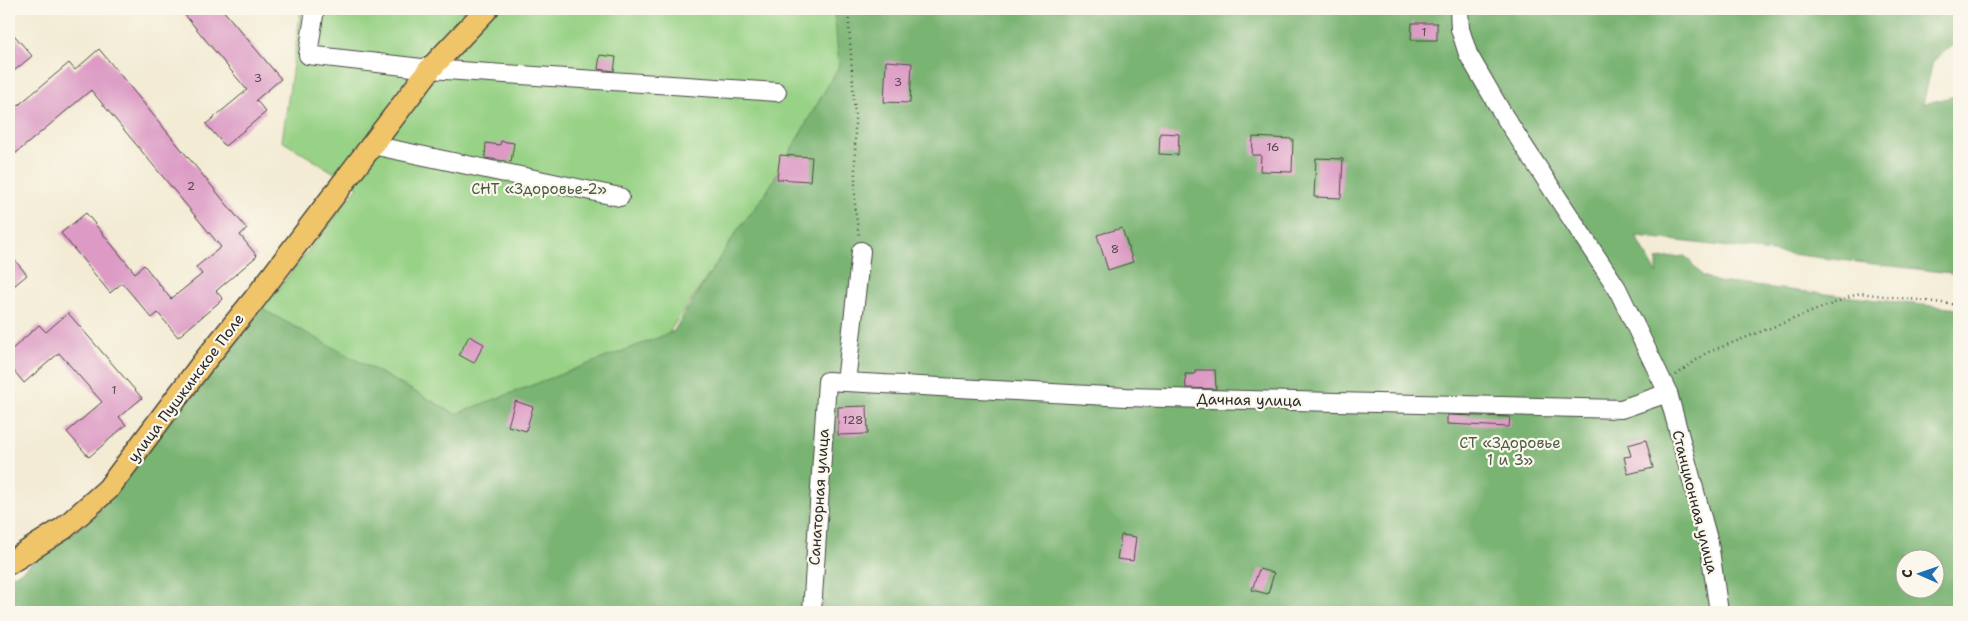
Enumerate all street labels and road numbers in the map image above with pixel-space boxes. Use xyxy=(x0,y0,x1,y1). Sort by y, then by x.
street label: улица Пушкинское Поле xyxy=(123,309,249,467)
street label: Дачная улица xyxy=(1196,389,1302,411)
street label: Санаторная улица xyxy=(804,427,834,566)
street label: Станционная улица xyxy=(1668,428,1723,576)

